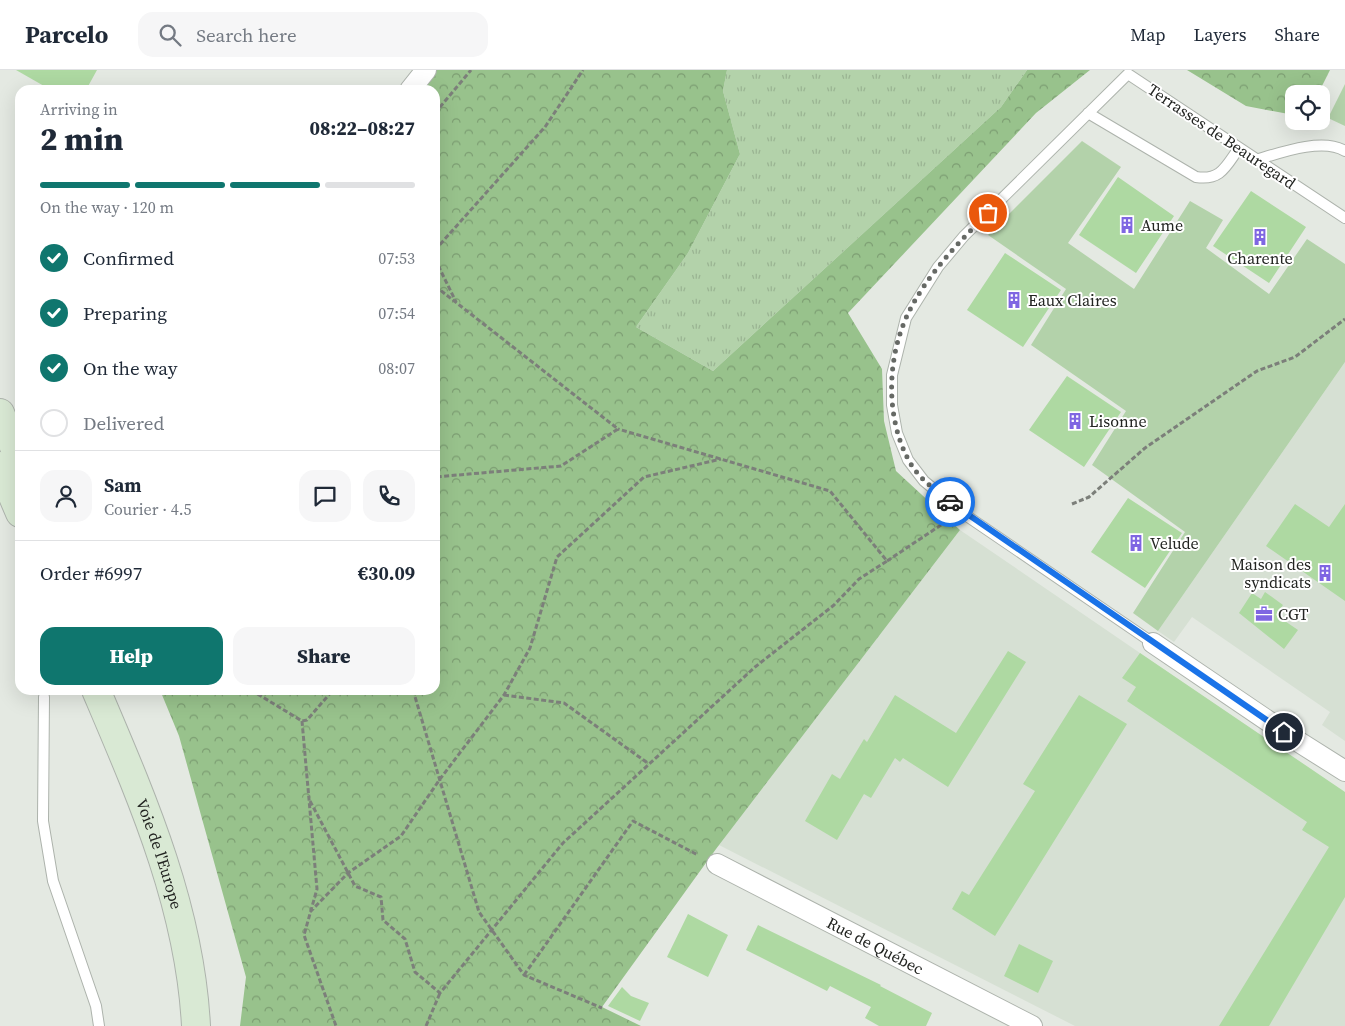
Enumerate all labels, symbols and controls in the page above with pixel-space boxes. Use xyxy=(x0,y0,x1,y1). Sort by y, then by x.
search box xyxy=(138,12,488,57)
text: Parcelo xyxy=(25,18,108,51)
icon: search xyxy=(156,21,184,49)
text: Search here xyxy=(196,22,297,48)
text: Map xyxy=(1130,22,1165,47)
text: Layers xyxy=(1193,22,1246,47)
text: Share xyxy=(1274,22,1320,47)
street label: Terrasses de Beauregard xyxy=(1144,78,1300,194)
map controls xyxy=(1285,85,1330,130)
button: locate xyxy=(1285,85,1330,130)
text: Arriving in xyxy=(40,98,118,120)
text: 08:22–08:27 xyxy=(310,115,415,141)
text: 2 min xyxy=(40,117,123,161)
pin xyxy=(967,192,1009,234)
text: On the way · 120 m xyxy=(40,196,174,218)
icon: bag xyxy=(974,199,1002,227)
place label: Aume xyxy=(1141,214,1183,236)
building icon: Aume xyxy=(1117,215,1137,235)
building icon: Charente xyxy=(1250,227,1270,247)
icon: check xyxy=(40,244,68,272)
text: Confirmed xyxy=(83,245,174,271)
text: 07:53 xyxy=(378,247,415,269)
place label: Charente xyxy=(1227,247,1293,269)
place label: Eaux Claires xyxy=(1028,289,1117,311)
building icon: Eaux Claires xyxy=(1004,290,1024,310)
icon: check xyxy=(40,299,68,327)
text: Preparing xyxy=(83,300,167,326)
text: 07:54 xyxy=(378,302,415,324)
icon: check xyxy=(40,354,68,382)
text: On the way xyxy=(83,355,178,381)
text: 08:07 xyxy=(378,357,415,379)
text: Delivered xyxy=(83,410,164,436)
place label: Lisonne xyxy=(1089,410,1147,432)
building icon: Lisonne xyxy=(1065,411,1085,431)
button: person xyxy=(40,470,92,522)
button: chat xyxy=(299,470,351,522)
button: phone xyxy=(363,470,415,522)
text: Sam xyxy=(104,472,142,498)
courier xyxy=(925,477,975,527)
icon: car xyxy=(936,488,964,516)
text: Courier · 4.5 xyxy=(104,498,192,520)
place label: Velude xyxy=(1150,532,1199,554)
building icon: Velude xyxy=(1126,533,1146,553)
place label: Maison des syndicats xyxy=(1231,553,1311,593)
text: Order #6997 xyxy=(40,560,142,586)
text: €30.09 xyxy=(358,560,415,586)
building icon: Maison des syndicats xyxy=(1315,563,1335,583)
place label: CGT xyxy=(1278,603,1309,625)
office icon: CGT xyxy=(1254,604,1274,624)
button: Help xyxy=(40,627,223,685)
button: Share xyxy=(233,627,415,685)
pin xyxy=(1263,711,1305,753)
icon: home xyxy=(1270,718,1298,746)
street label: Voie de l'Europe xyxy=(131,796,188,912)
street label: Rue de Québec xyxy=(823,911,928,980)

